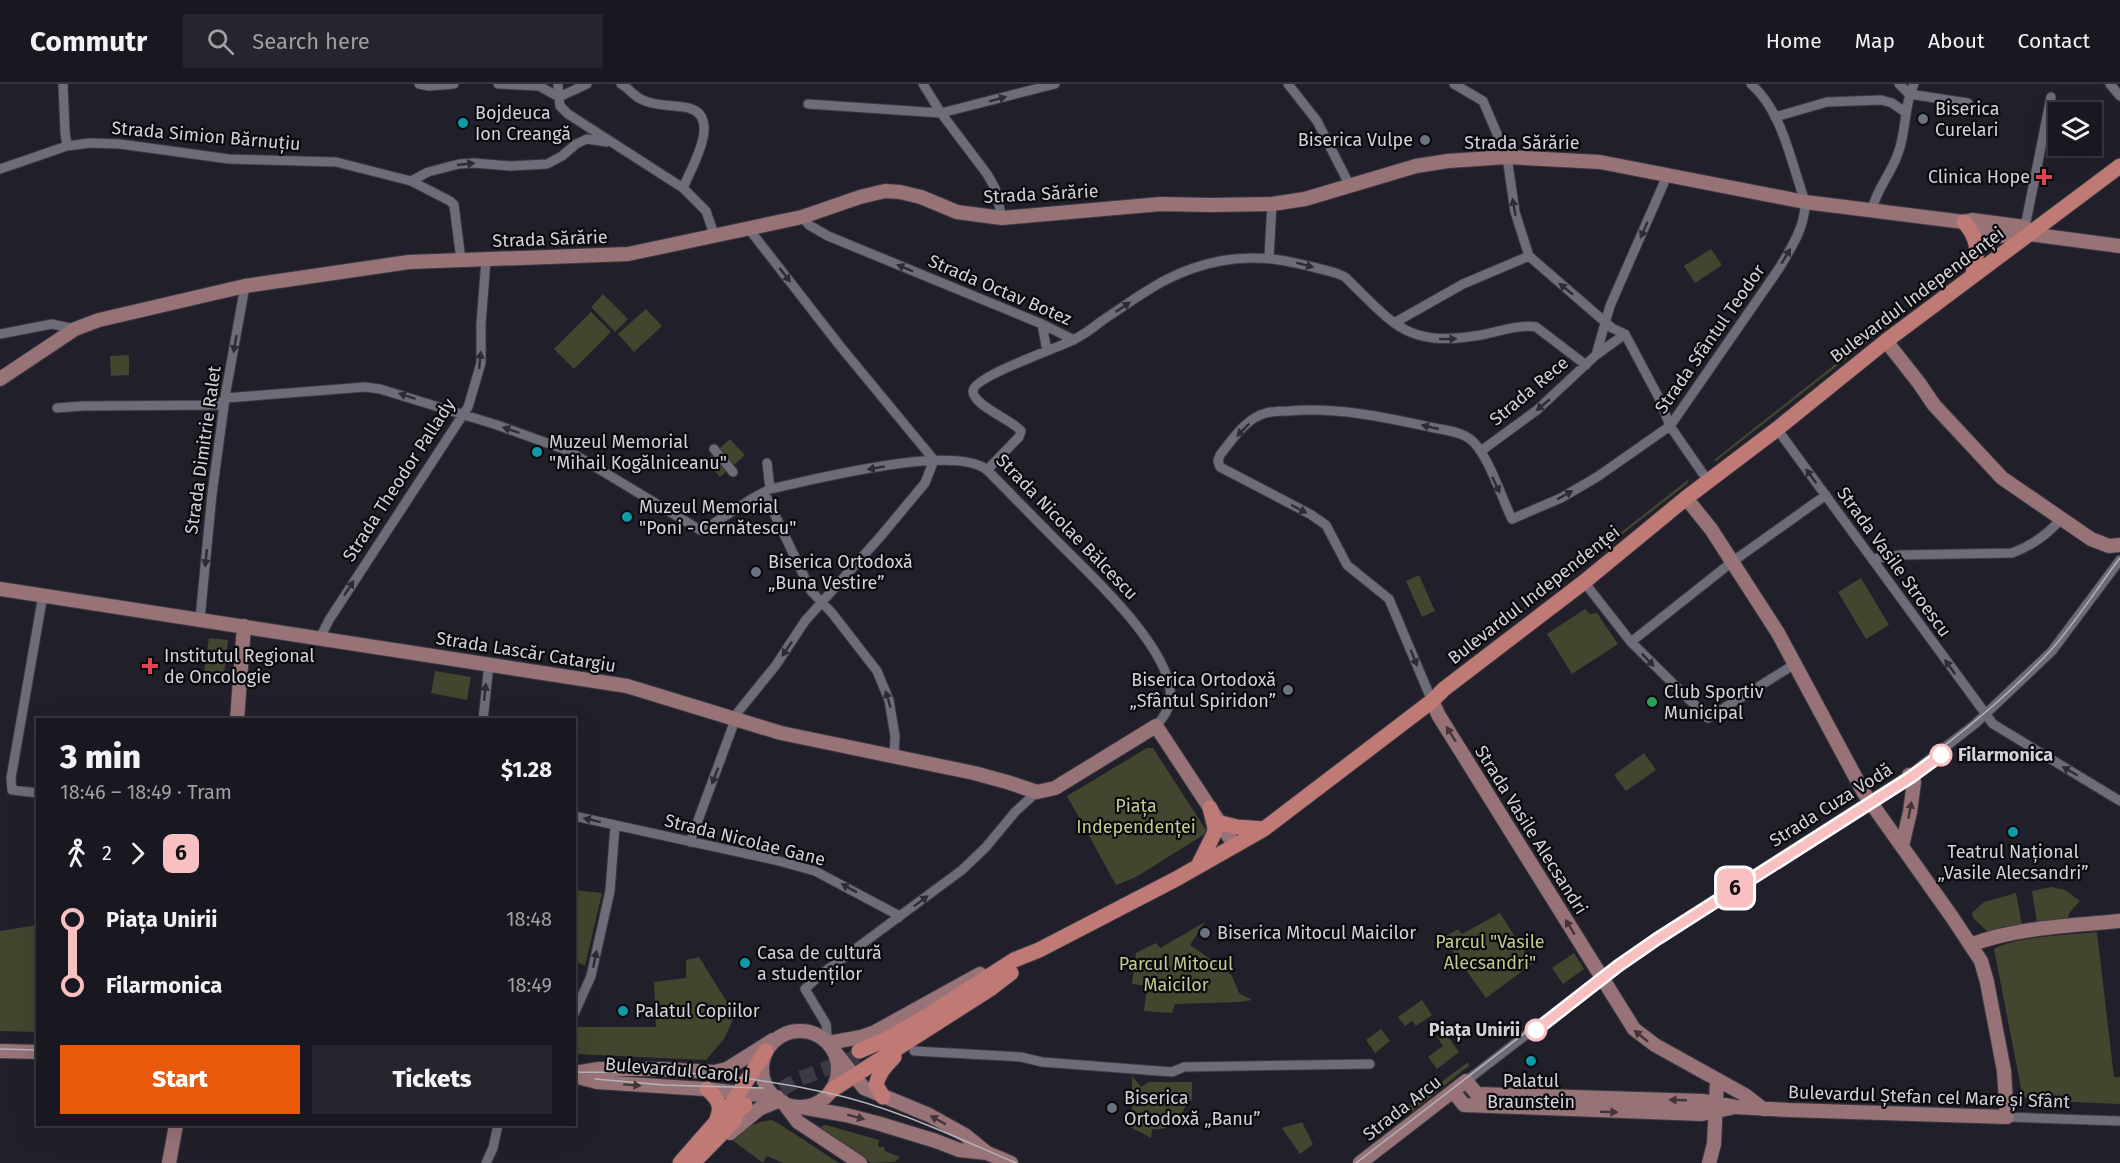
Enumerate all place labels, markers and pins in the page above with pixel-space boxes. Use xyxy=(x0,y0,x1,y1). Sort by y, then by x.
place label: Biserica Curelari xyxy=(1935,98,1999,141)
place label: Bojdeuca Ion Creangă xyxy=(475,102,571,145)
marker: Biserica Curelari xyxy=(1916,112,1930,126)
marker: Bojdeuca Ion Creangă xyxy=(456,116,470,130)
place label: Biserica Vulpe xyxy=(1298,129,1413,151)
marker: Biserica Vulpe xyxy=(1418,133,1432,147)
place label: Clinica Hope xyxy=(1928,166,2030,188)
marker: Clinica Hope xyxy=(2035,168,2053,186)
place label: Muzeul Memorial "Mihail Kogălniceanu" xyxy=(549,431,727,474)
marker: Muzeul Memorial "Mihail Kogălniceanu" xyxy=(530,445,544,459)
place label: Muzeul Memorial "Poni - Cernătescu" xyxy=(639,496,796,539)
marker: Muzeul Memorial "Poni - Cernătescu" xyxy=(620,510,634,524)
place label: Biserica Ortodoxă „Buna Vestire” xyxy=(768,551,913,594)
marker: Biserica Ortodoxă „Buna Vestire” xyxy=(749,565,763,579)
place label: Institutul Regional de Oncologie xyxy=(164,645,315,688)
marker: Institutul Regional de Oncologie xyxy=(141,657,159,675)
place label: Biserica Ortodoxă „Sfântul Spiridon” xyxy=(1130,669,1276,712)
place label: Club Sportiv Municipal xyxy=(1664,681,1764,724)
marker: Biserica Ortodoxă „Sfântul Spiridon” xyxy=(1281,683,1295,697)
marker: Club Sportiv Municipal xyxy=(1645,695,1659,709)
marker: Filarmonica xyxy=(1930,744,1952,766)
place label: Filarmonica xyxy=(1958,744,2053,766)
marker: Teatrul Național „Vasile Alecsandri” xyxy=(2006,825,2020,839)
place label: Teatrul Național „Vasile Alecsandri” xyxy=(1937,841,2089,884)
place label: Biserica Mitocul Maicilor xyxy=(1217,922,1416,944)
marker: Biserica Mitocul Maicilor xyxy=(1198,926,1212,940)
place label: Casa de cultură a studenților xyxy=(757,942,882,986)
marker: Casa de cultură a studenților xyxy=(738,956,752,970)
place label: Palatul Copiilor xyxy=(635,1000,760,1022)
marker: Palatul Copiilor xyxy=(616,1004,630,1018)
place label: Piața Unirii xyxy=(1429,1019,1520,1042)
marker: Piața Unirii xyxy=(1525,1019,1547,1041)
marker: Palatul Braunstein xyxy=(1524,1054,1538,1068)
place label: Palatul Braunstein xyxy=(1487,1070,1575,1113)
place label: Biserica Ortodoxă „Banu” xyxy=(1124,1087,1261,1130)
marker: Biserica Ortodoxă „Banu” xyxy=(1105,1101,1119,1115)

